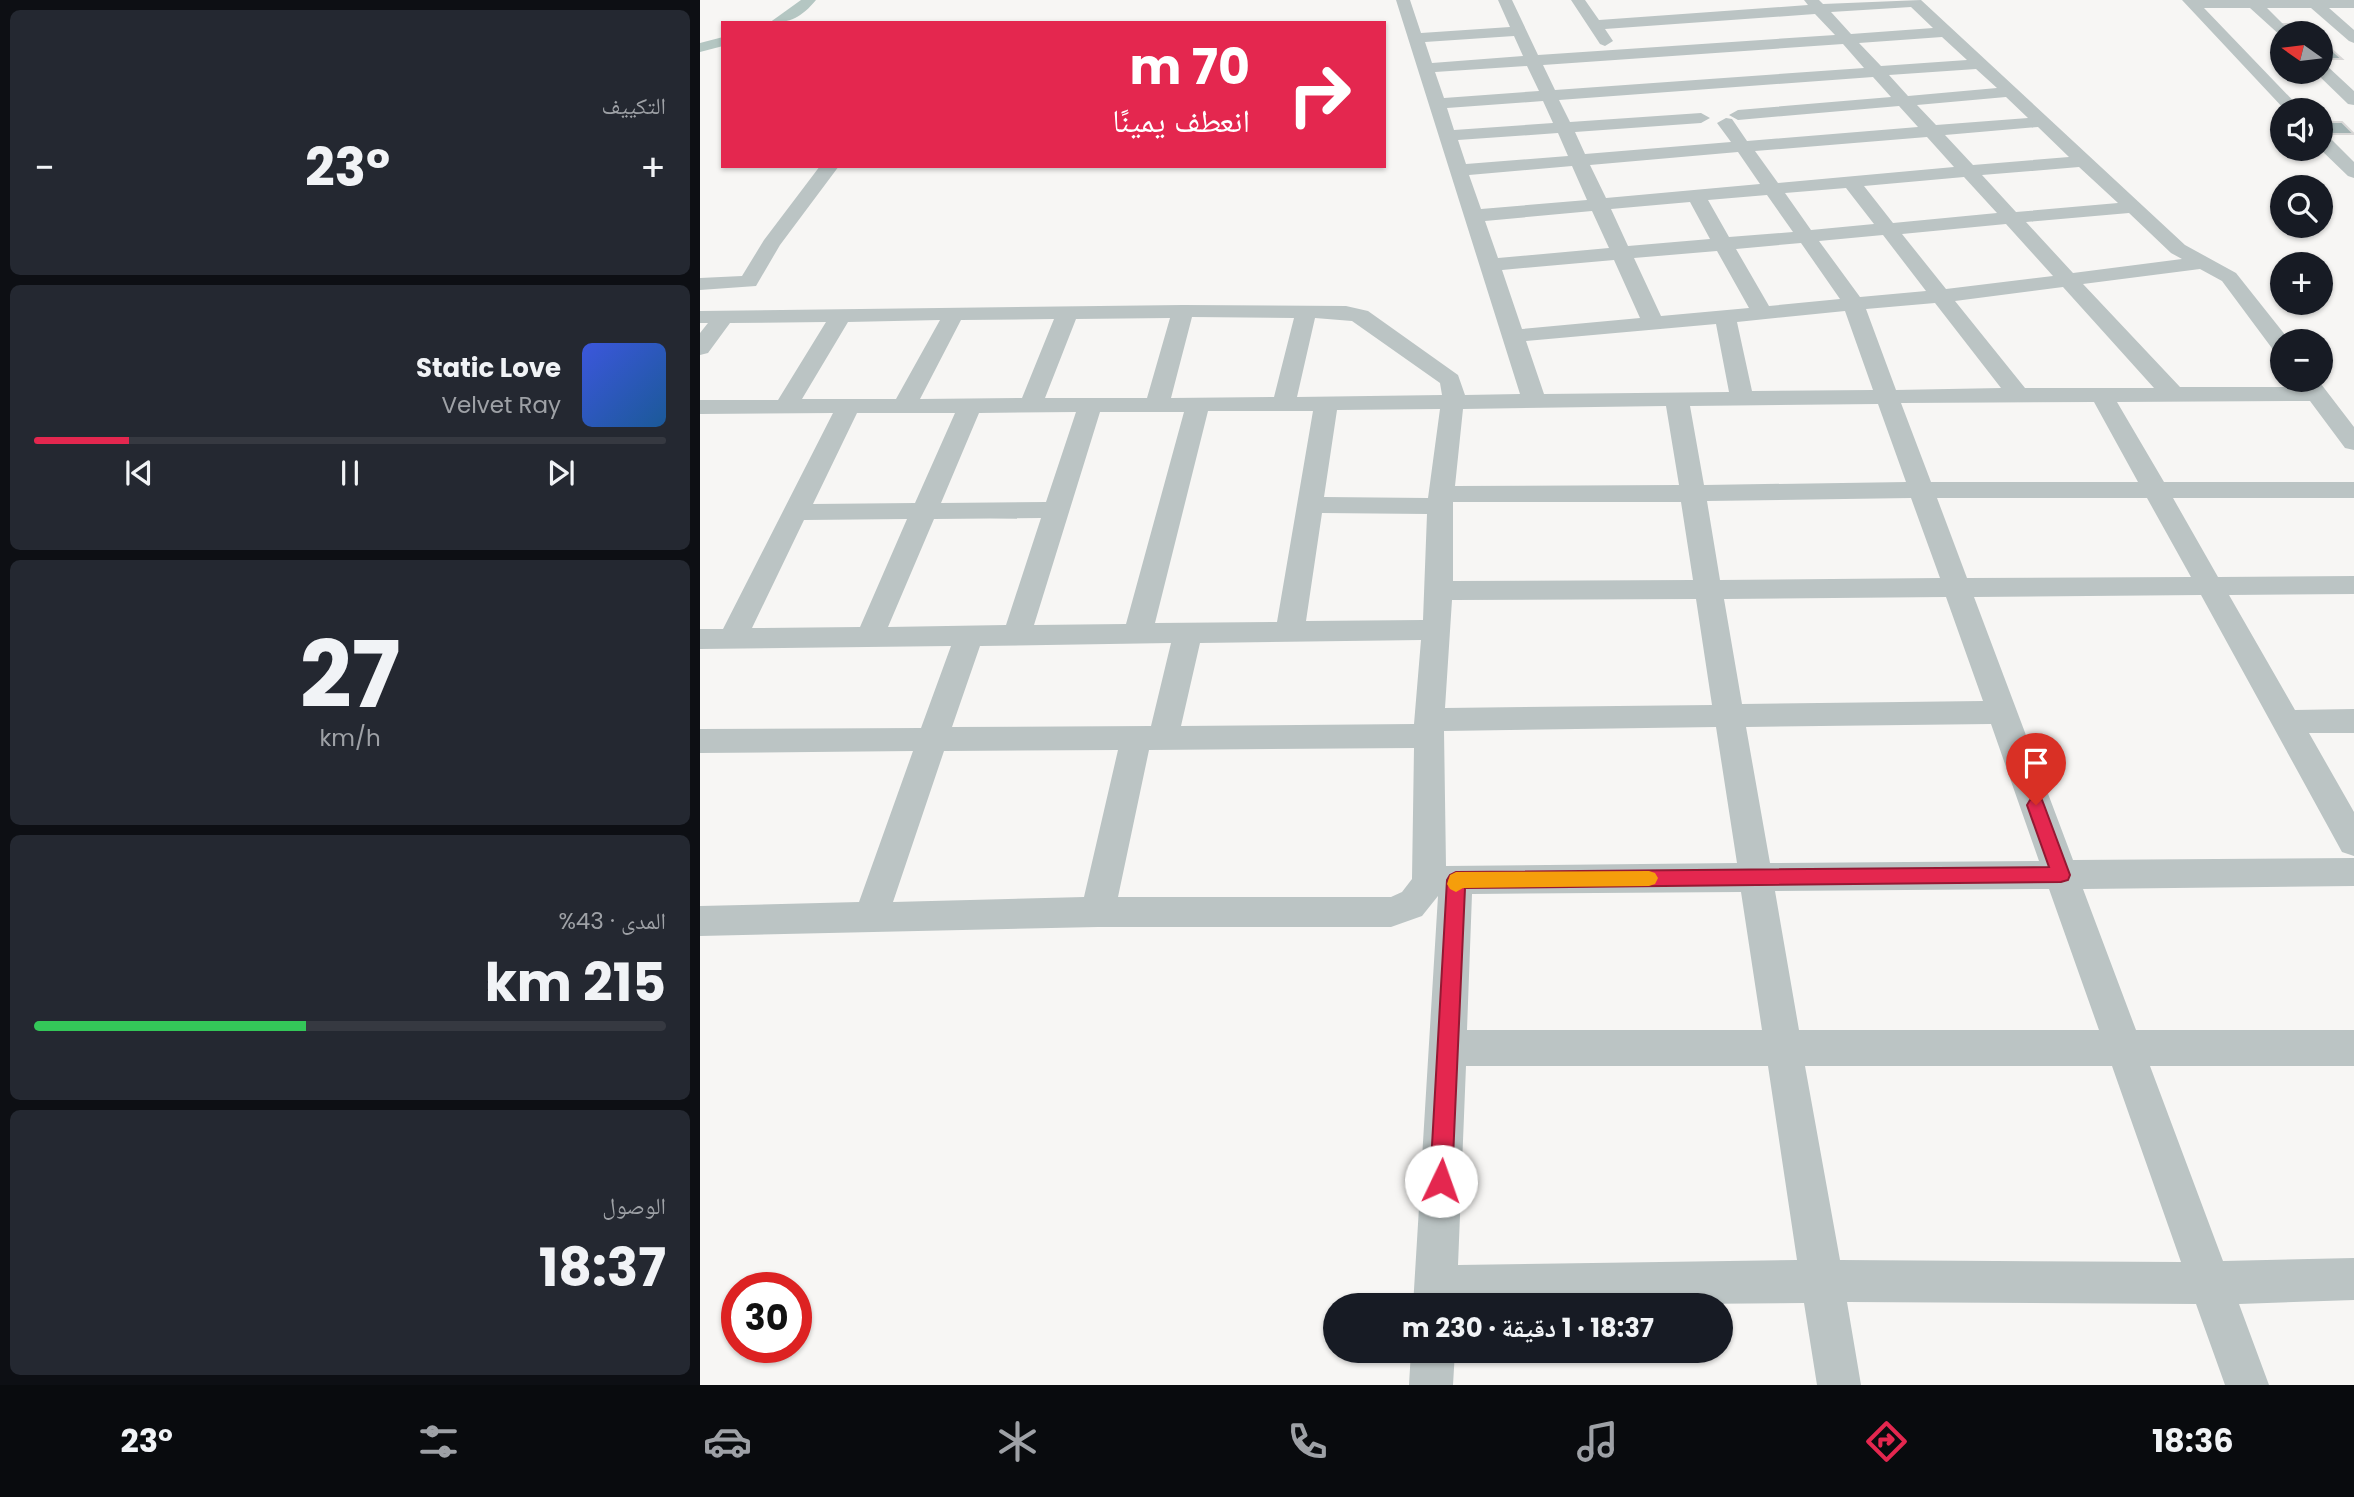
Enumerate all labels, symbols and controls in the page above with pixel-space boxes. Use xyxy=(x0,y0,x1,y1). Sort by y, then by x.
north arrow xyxy=(2270,21,2333,84)
map controls xyxy=(2270,21,2333,392)
text: 70 m xyxy=(1130,33,1250,101)
icon: right xyxy=(1274,49,1365,140)
text: التكييف xyxy=(601,90,666,122)
text: انعطف يمينًا xyxy=(1112,98,1250,143)
button: sound xyxy=(2270,98,2333,161)
text: 23° xyxy=(305,131,390,204)
text: − xyxy=(34,141,55,194)
text: + xyxy=(640,141,666,194)
button: search xyxy=(2270,175,2333,238)
button: + xyxy=(2270,252,2333,315)
button: − xyxy=(2270,329,2333,392)
text: Static Love xyxy=(416,350,561,386)
text: Velvet Ray xyxy=(441,389,561,421)
icon: previous xyxy=(120,454,158,492)
icon: pause xyxy=(331,454,369,492)
icon: next xyxy=(542,454,580,492)
text: 27 xyxy=(300,611,400,739)
text: km/h xyxy=(319,722,381,754)
pin xyxy=(2006,733,2066,805)
icon: arrive xyxy=(2017,744,2055,782)
text: المدى · 43% xyxy=(558,905,666,937)
text: 215 km xyxy=(485,946,666,1019)
position arrow xyxy=(1404,1144,1478,1218)
text: الوصول xyxy=(602,1190,666,1222)
text: 18:37 xyxy=(539,1231,666,1304)
speed limit sign: 30 xyxy=(721,1272,812,1363)
text: 18:37 · 1 دقيقة · 230 m xyxy=(1402,1310,1654,1346)
icon: filters xyxy=(414,1417,463,1466)
icon: car xyxy=(703,1417,752,1466)
icon: climate xyxy=(993,1417,1042,1466)
icon: phone xyxy=(1283,1417,1332,1466)
icon: music xyxy=(1573,1417,1622,1466)
icon: directions xyxy=(1862,1417,1911,1466)
text: 23° xyxy=(120,1418,173,1463)
text: 18:36 xyxy=(2152,1418,2234,1463)

